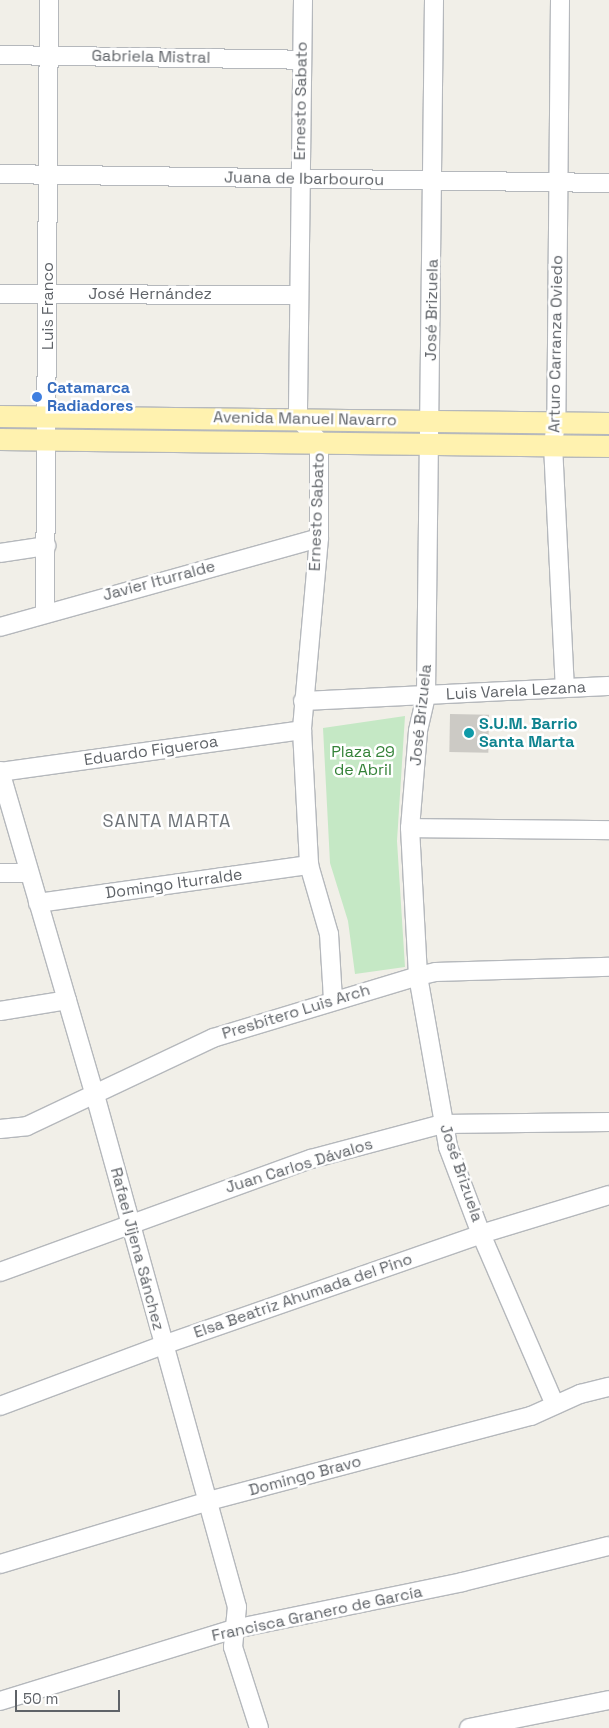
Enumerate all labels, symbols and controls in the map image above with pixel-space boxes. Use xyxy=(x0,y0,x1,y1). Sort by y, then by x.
street label: Ernesto Sabato xyxy=(290,42,312,160)
street label: Gabriela Mistral xyxy=(91,46,211,68)
street label: Juana de Ibarbourou xyxy=(224,168,384,190)
street label: Arturo Carranza Oviedo xyxy=(545,255,567,433)
street label: José Brizuela xyxy=(422,259,442,361)
street label: Luis Franco xyxy=(38,262,58,350)
street label: José Hernández xyxy=(88,284,212,304)
place label: Catamarca Radiadores xyxy=(47,378,133,416)
marker: Catamarca Radiadores xyxy=(31,391,43,403)
street label: Avenida Manuel Navarro xyxy=(213,408,397,430)
street label: Ernesto Sabato xyxy=(305,452,329,572)
street label: Javier Iturralde xyxy=(101,557,217,605)
street label: José Brizuela xyxy=(406,663,436,767)
street label: Luis Varela Lezana xyxy=(445,678,587,704)
place label: S.U.M. Barrio Santa Marta xyxy=(479,714,578,752)
marker: S.U.M. Barrio Santa Marta xyxy=(463,727,475,739)
street label: Eduardo Figueroa xyxy=(83,732,219,770)
park label: Plaza 29 de Abril xyxy=(331,742,395,780)
district label: SANTA MARTA xyxy=(101,810,233,832)
street label: Domingo Iturralde xyxy=(104,865,244,903)
street label: Presbítero Luis Arch xyxy=(220,980,372,1044)
street label: José Brizuela xyxy=(435,1122,487,1224)
street label: Juan Carlos Dávalos xyxy=(223,1134,375,1198)
street label: Rafael Jijena Sánchez xyxy=(106,1165,168,1333)
street label: Elsa Beatriz Ahumada del Pino xyxy=(191,1249,415,1343)
street label: Domingo Bravo xyxy=(247,1452,363,1500)
street label: Francisca Granero de García xyxy=(210,1582,424,1646)
scale bar xyxy=(18,1680,122,1712)
text: 50 m xyxy=(23,1689,58,1708)

